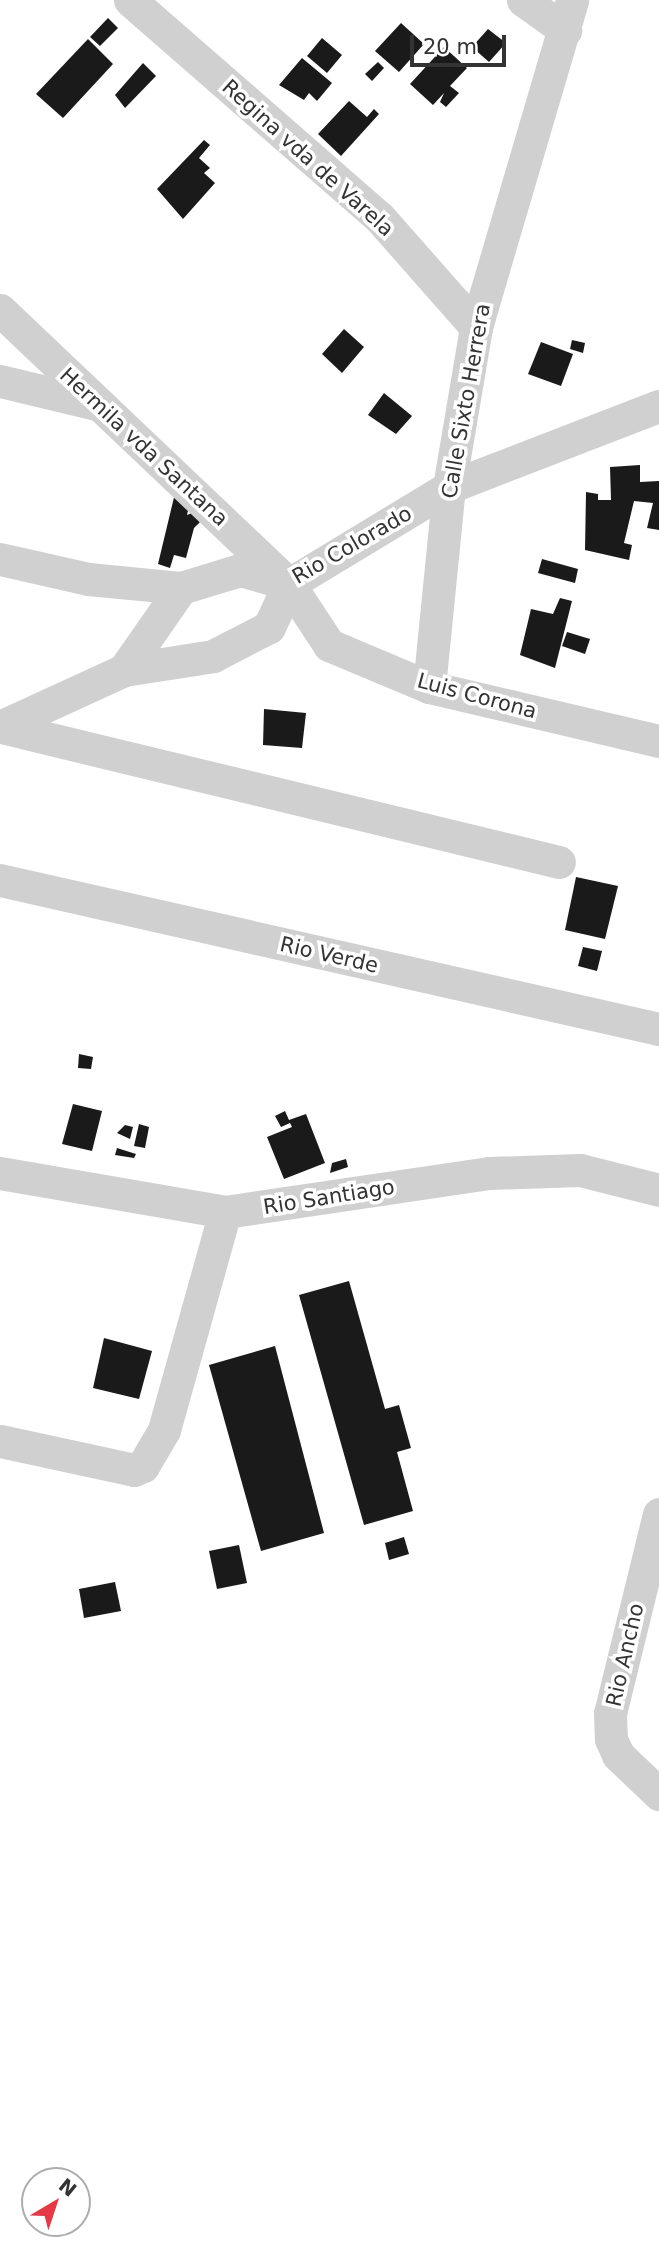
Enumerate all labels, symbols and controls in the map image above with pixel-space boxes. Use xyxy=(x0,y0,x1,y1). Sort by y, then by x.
scale bar xyxy=(414,21,510,65)
text: 20 m xyxy=(423,35,477,59)
street label: Regina vda de Varela xyxy=(217,74,399,242)
street label: Calle Sixto Herrera xyxy=(436,301,496,501)
street label: Hermila vda Santana xyxy=(55,363,233,531)
street label: Rio Colorado xyxy=(288,501,416,589)
street label: Luis Corona xyxy=(414,668,540,724)
street label: Rio Verde xyxy=(277,931,381,979)
street label: Rio Santiago xyxy=(262,1174,396,1220)
street label: Rio Ancho xyxy=(601,1601,649,1709)
north arrow xyxy=(21,2167,91,2237)
text: N xyxy=(55,2174,81,2201)

